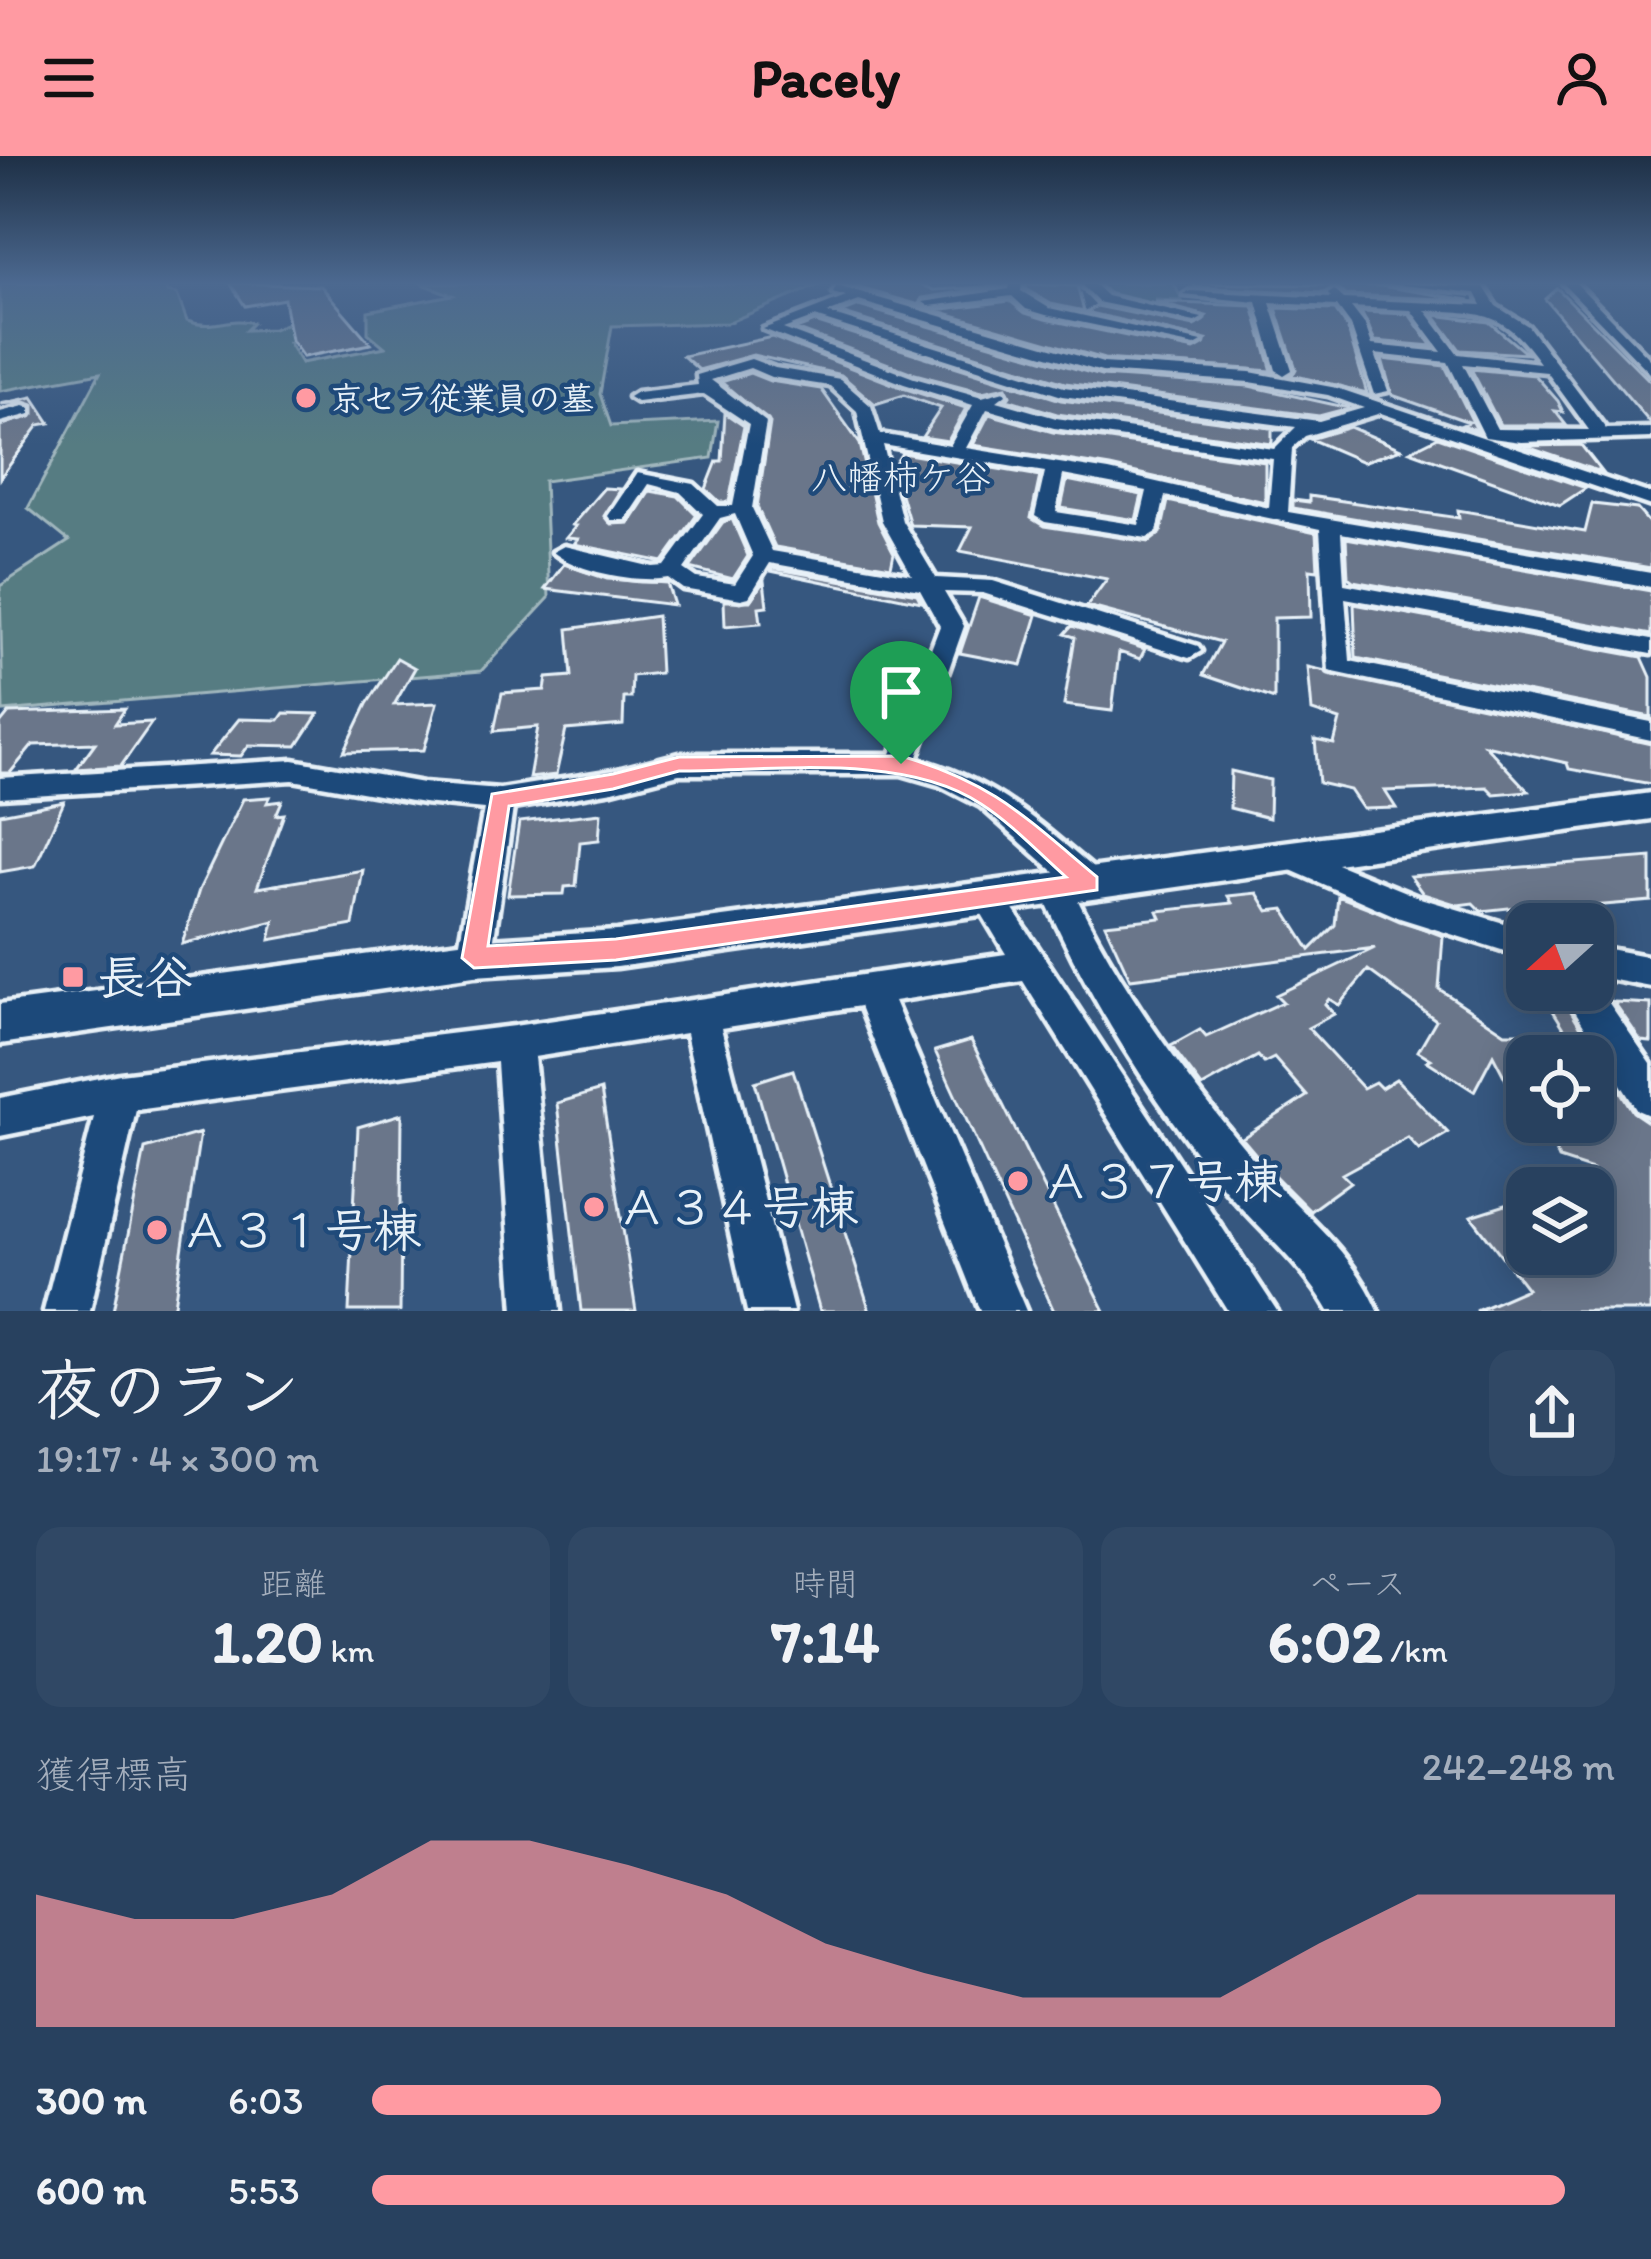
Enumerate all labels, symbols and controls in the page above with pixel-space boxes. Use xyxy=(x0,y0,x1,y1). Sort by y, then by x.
icon: menu xyxy=(36,45,102,111)
icon: person xyxy=(1549,45,1615,111)
text: Pacely xyxy=(751,46,900,111)
place label: 京セラ従業員の墓 xyxy=(330,379,594,418)
marker: 京セラ従業員の墓 xyxy=(293,385,319,411)
district label: 八幡柿ケ谷 xyxy=(811,456,991,499)
pin xyxy=(850,641,952,764)
icon: arrive xyxy=(868,659,934,725)
north arrow xyxy=(1506,903,1614,1011)
map controls xyxy=(1506,903,1614,1275)
place label: 長谷 xyxy=(97,948,193,1006)
marker: 長谷 xyxy=(60,964,86,990)
button: locate xyxy=(1506,1035,1614,1143)
place label: Ａ３７号棟 xyxy=(1042,1152,1282,1210)
button: layers xyxy=(1506,1167,1614,1275)
marker: Ａ３７号棟 xyxy=(1005,1168,1031,1194)
place label: Ａ３４号棟 xyxy=(618,1178,858,1236)
marker: Ａ３４号棟 xyxy=(581,1194,607,1220)
place label: Ａ３１号棟 xyxy=(181,1201,421,1259)
marker: Ａ３１号棟 xyxy=(144,1217,170,1243)
text: 夜のラン xyxy=(36,1350,300,1430)
button: share xyxy=(1489,1350,1615,1476)
text: 19:17 · 4 × 300 m xyxy=(36,1435,319,1482)
text: 距離 xyxy=(260,1564,326,1603)
text: 時間 xyxy=(792,1564,858,1603)
text: ペース xyxy=(1309,1564,1406,1603)
text: 1.20 xyxy=(212,1605,323,1677)
text: 7:14 xyxy=(771,1605,880,1677)
text: 6:02 xyxy=(1268,1605,1383,1677)
text: km xyxy=(323,1631,374,1670)
text: /km xyxy=(1383,1631,1448,1670)
text: 242–248 m xyxy=(1422,1743,1615,1790)
text: 獲得標高 xyxy=(36,1751,192,1798)
text: 300 m xyxy=(36,2077,147,2124)
text: 6:03 xyxy=(228,2077,303,2124)
text: 600 m xyxy=(36,2167,146,2214)
text: 5:53 xyxy=(228,2167,300,2214)

